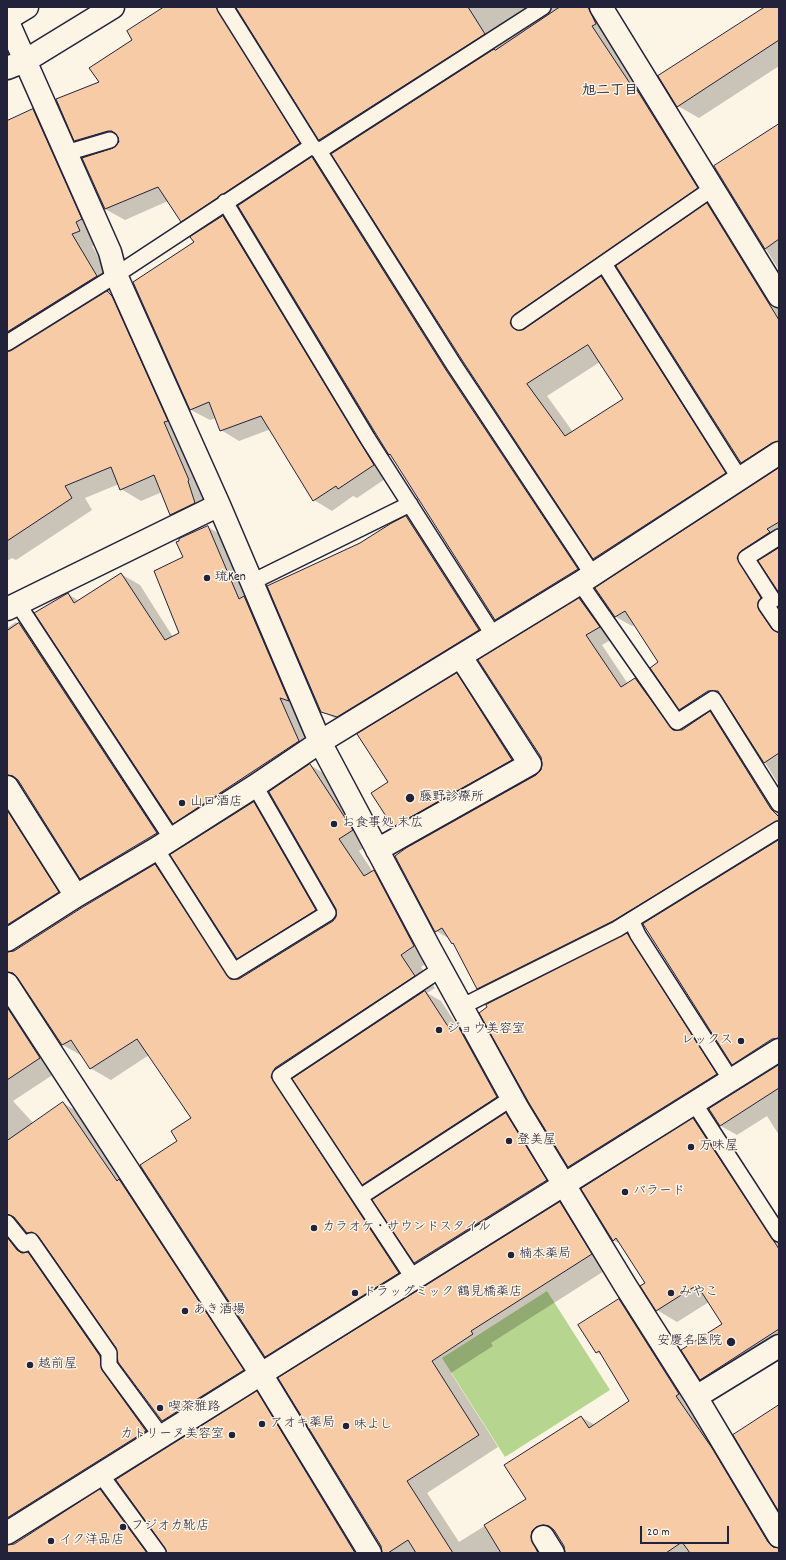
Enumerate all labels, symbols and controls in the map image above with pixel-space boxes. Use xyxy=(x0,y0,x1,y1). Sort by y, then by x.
district label: 旭二丁目 xyxy=(582,84,638,100)
place label: 琉Ken xyxy=(215,570,246,586)
marker: 琉Ken xyxy=(202,573,212,583)
place label: 藤野診療所 xyxy=(419,790,484,806)
marker: 藤野診療所 xyxy=(404,792,416,804)
place label: 山口酒店 xyxy=(190,795,242,811)
marker: 山口酒店 xyxy=(177,798,187,808)
place label: お食事処 末広 xyxy=(342,816,423,832)
marker: お食事処 末広 xyxy=(329,819,339,829)
place label: ジョウ美容室 xyxy=(447,1022,525,1038)
marker: ジョウ美容室 xyxy=(434,1025,444,1035)
place label: レックス xyxy=(681,1033,733,1049)
marker: レックス xyxy=(736,1036,746,1046)
place label: 登美屋 xyxy=(517,1133,556,1149)
marker: 登美屋 xyxy=(504,1136,514,1146)
place label: 万味屋 xyxy=(699,1139,738,1155)
marker: 万味屋 xyxy=(686,1142,696,1152)
place label: バラード xyxy=(633,1184,685,1200)
marker: バラード xyxy=(620,1187,630,1197)
place label: カラオケ・サウンドスタイル xyxy=(322,1220,491,1236)
marker: カラオケ・サウンドスタイル xyxy=(309,1223,319,1233)
place label: 楠本薬局 xyxy=(519,1247,571,1263)
marker: 楠本薬局 xyxy=(506,1250,516,1260)
place label: ドラッグミック 鶴見橋薬店 xyxy=(363,1285,522,1301)
place label: みやこ xyxy=(679,1285,718,1301)
marker: ドラッグミック 鶴見橋薬店 xyxy=(350,1288,360,1298)
marker: みやこ xyxy=(666,1288,676,1298)
place label: あき酒場 xyxy=(193,1303,245,1319)
marker: あき酒場 xyxy=(180,1306,190,1316)
place label: 安慶名医院 xyxy=(657,1334,722,1350)
marker: 安慶名医院 xyxy=(725,1336,737,1348)
place label: 越前屋 xyxy=(38,1357,77,1373)
marker: 越前屋 xyxy=(25,1360,35,1370)
place label: 喫茶雅路 xyxy=(168,1400,220,1416)
marker: 喫茶雅路 xyxy=(155,1403,165,1413)
place label: アオキ薬局 xyxy=(270,1416,335,1432)
place label: 味よし xyxy=(354,1418,393,1434)
marker: アオキ薬局 xyxy=(257,1419,267,1429)
marker: 味よし xyxy=(341,1421,351,1431)
place label: カトリーヌ美容室 xyxy=(120,1427,224,1443)
marker: カトリーヌ美容室 xyxy=(227,1430,237,1440)
scale bar xyxy=(642,1518,731,1544)
place label: フジオカ靴店 xyxy=(131,1519,209,1535)
marker: フジオカ靴店 xyxy=(118,1522,128,1532)
text: 20 m xyxy=(647,1524,670,1541)
place label: イク洋品店 xyxy=(59,1533,124,1549)
marker: イク洋品店 xyxy=(46,1536,56,1546)

